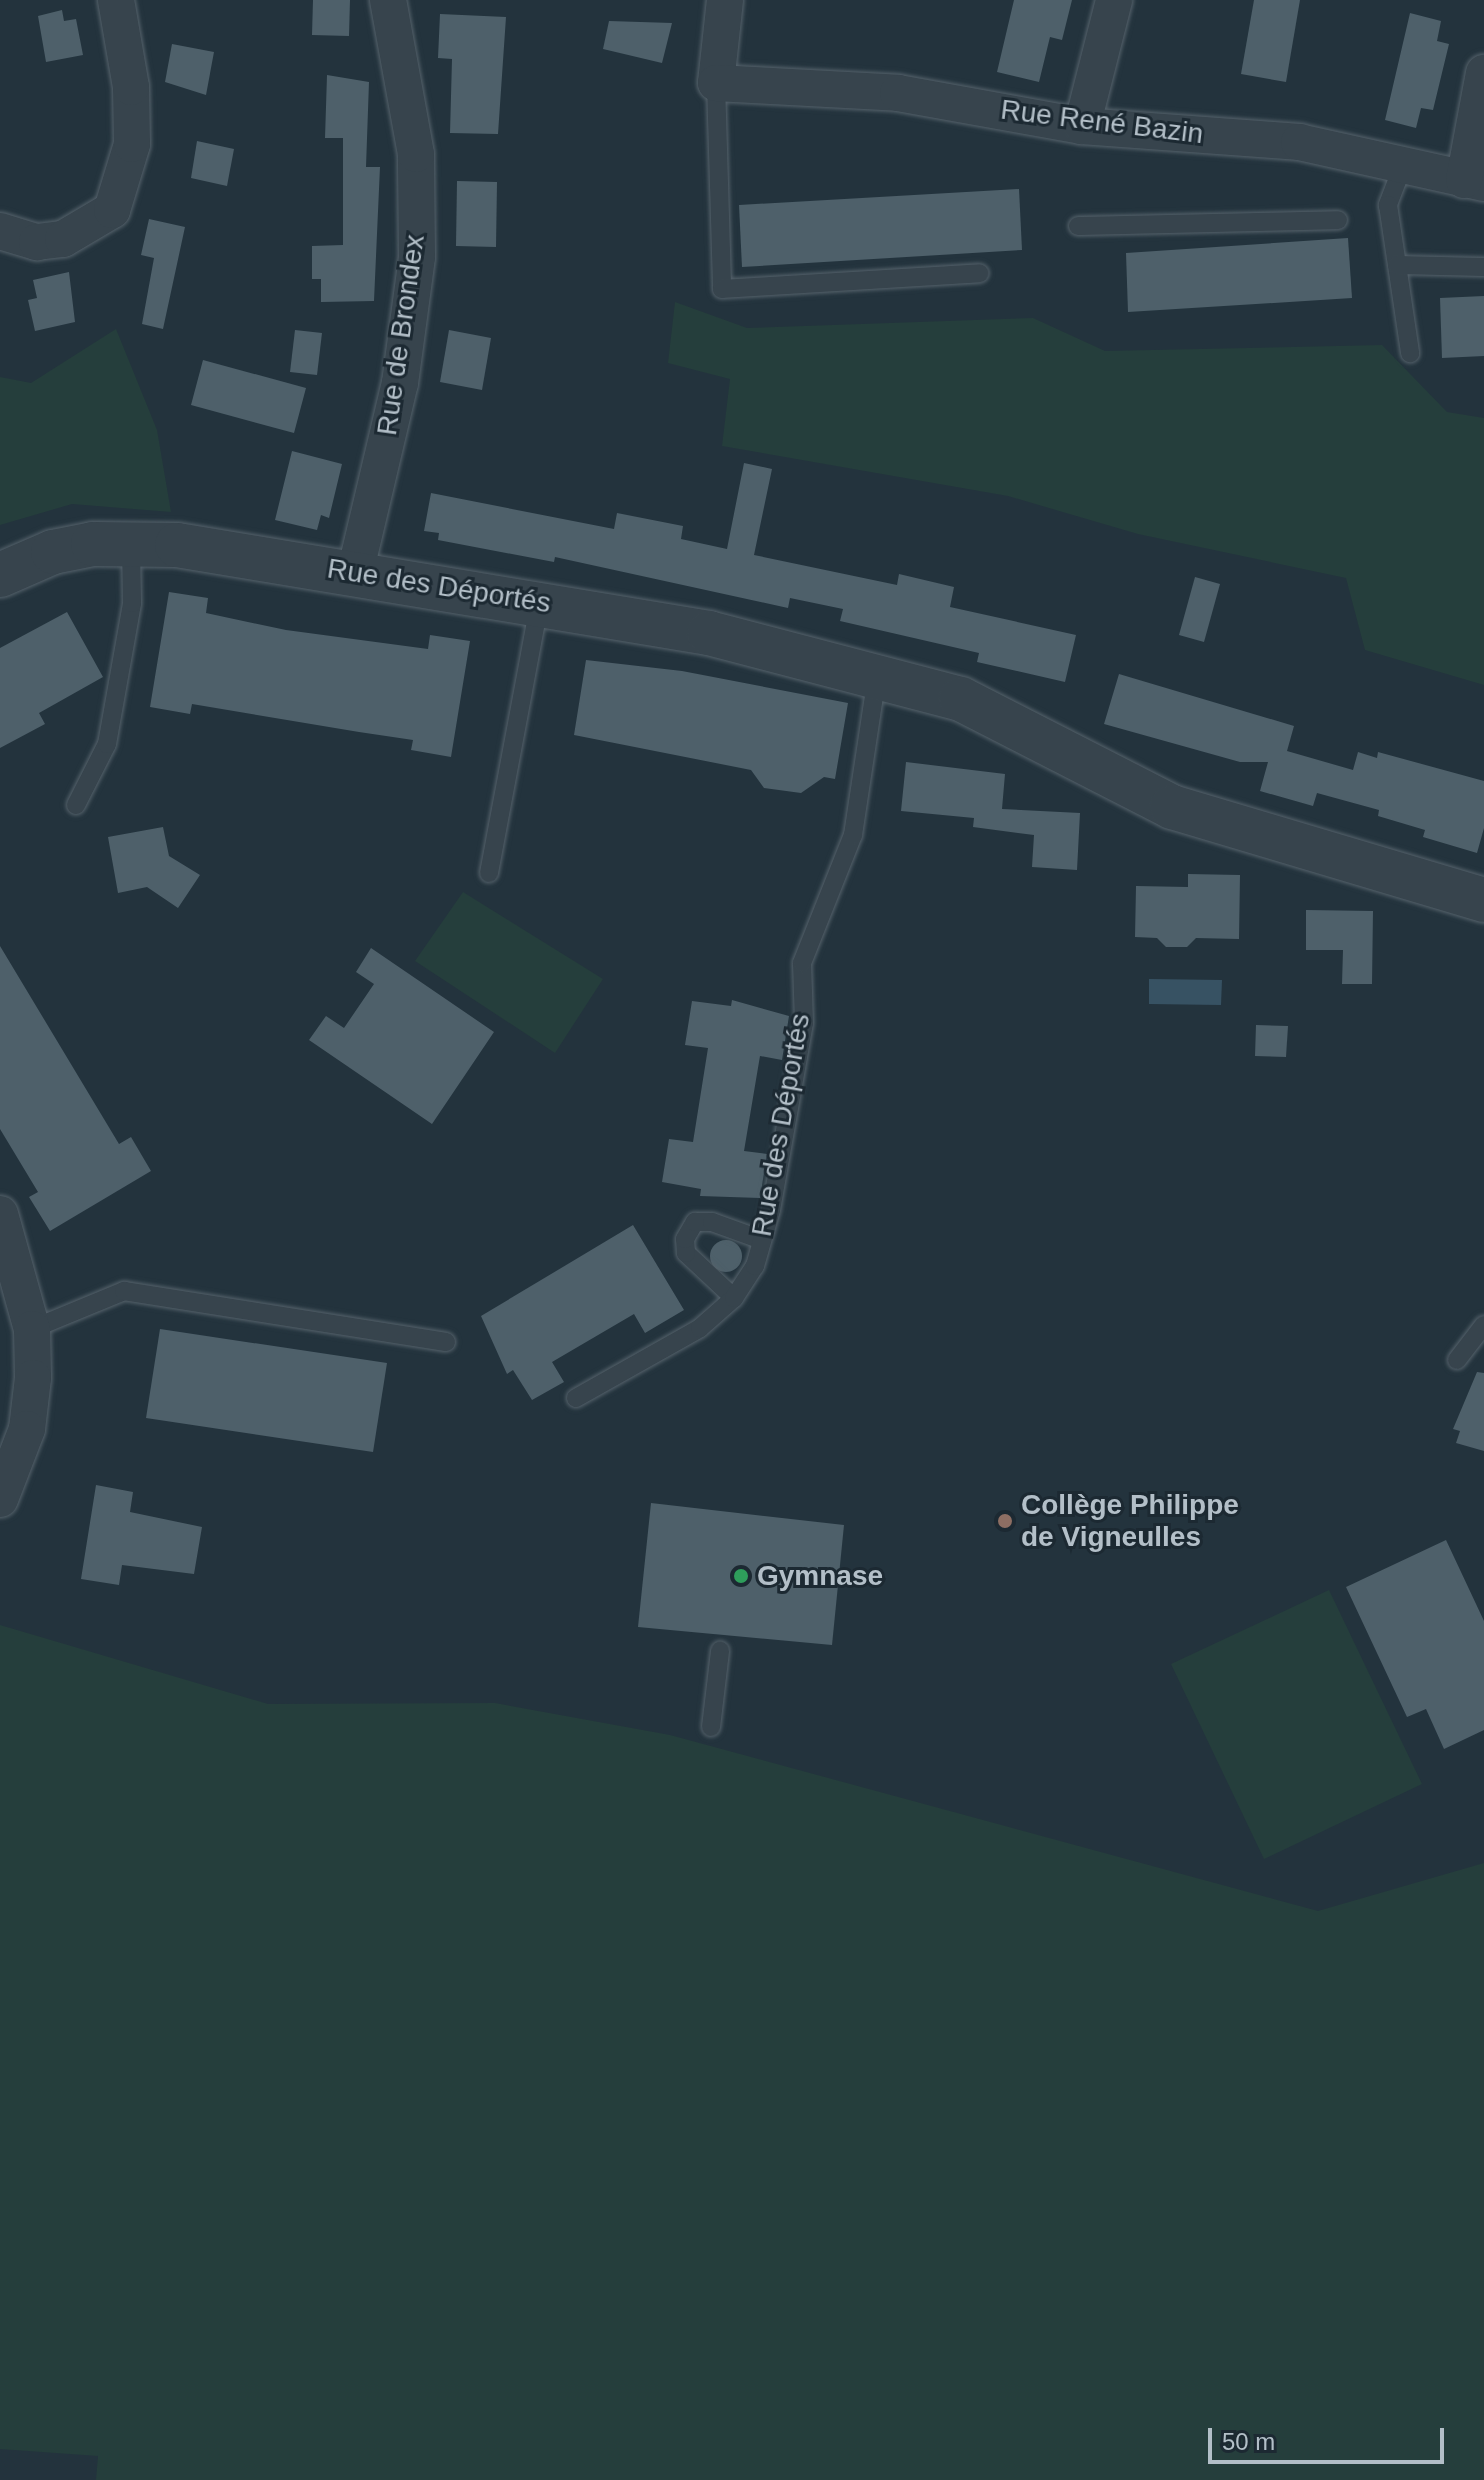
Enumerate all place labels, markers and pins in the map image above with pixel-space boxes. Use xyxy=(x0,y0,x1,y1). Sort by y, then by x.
place label: Collège Philippe de Vigneulles xyxy=(1021,1488,1239,1554)
marker: Collège Philippe de Vigneulles xyxy=(996,1512,1014,1530)
place label: Gymnase xyxy=(757,1559,883,1593)
marker: Gymnase xyxy=(732,1567,750,1585)

